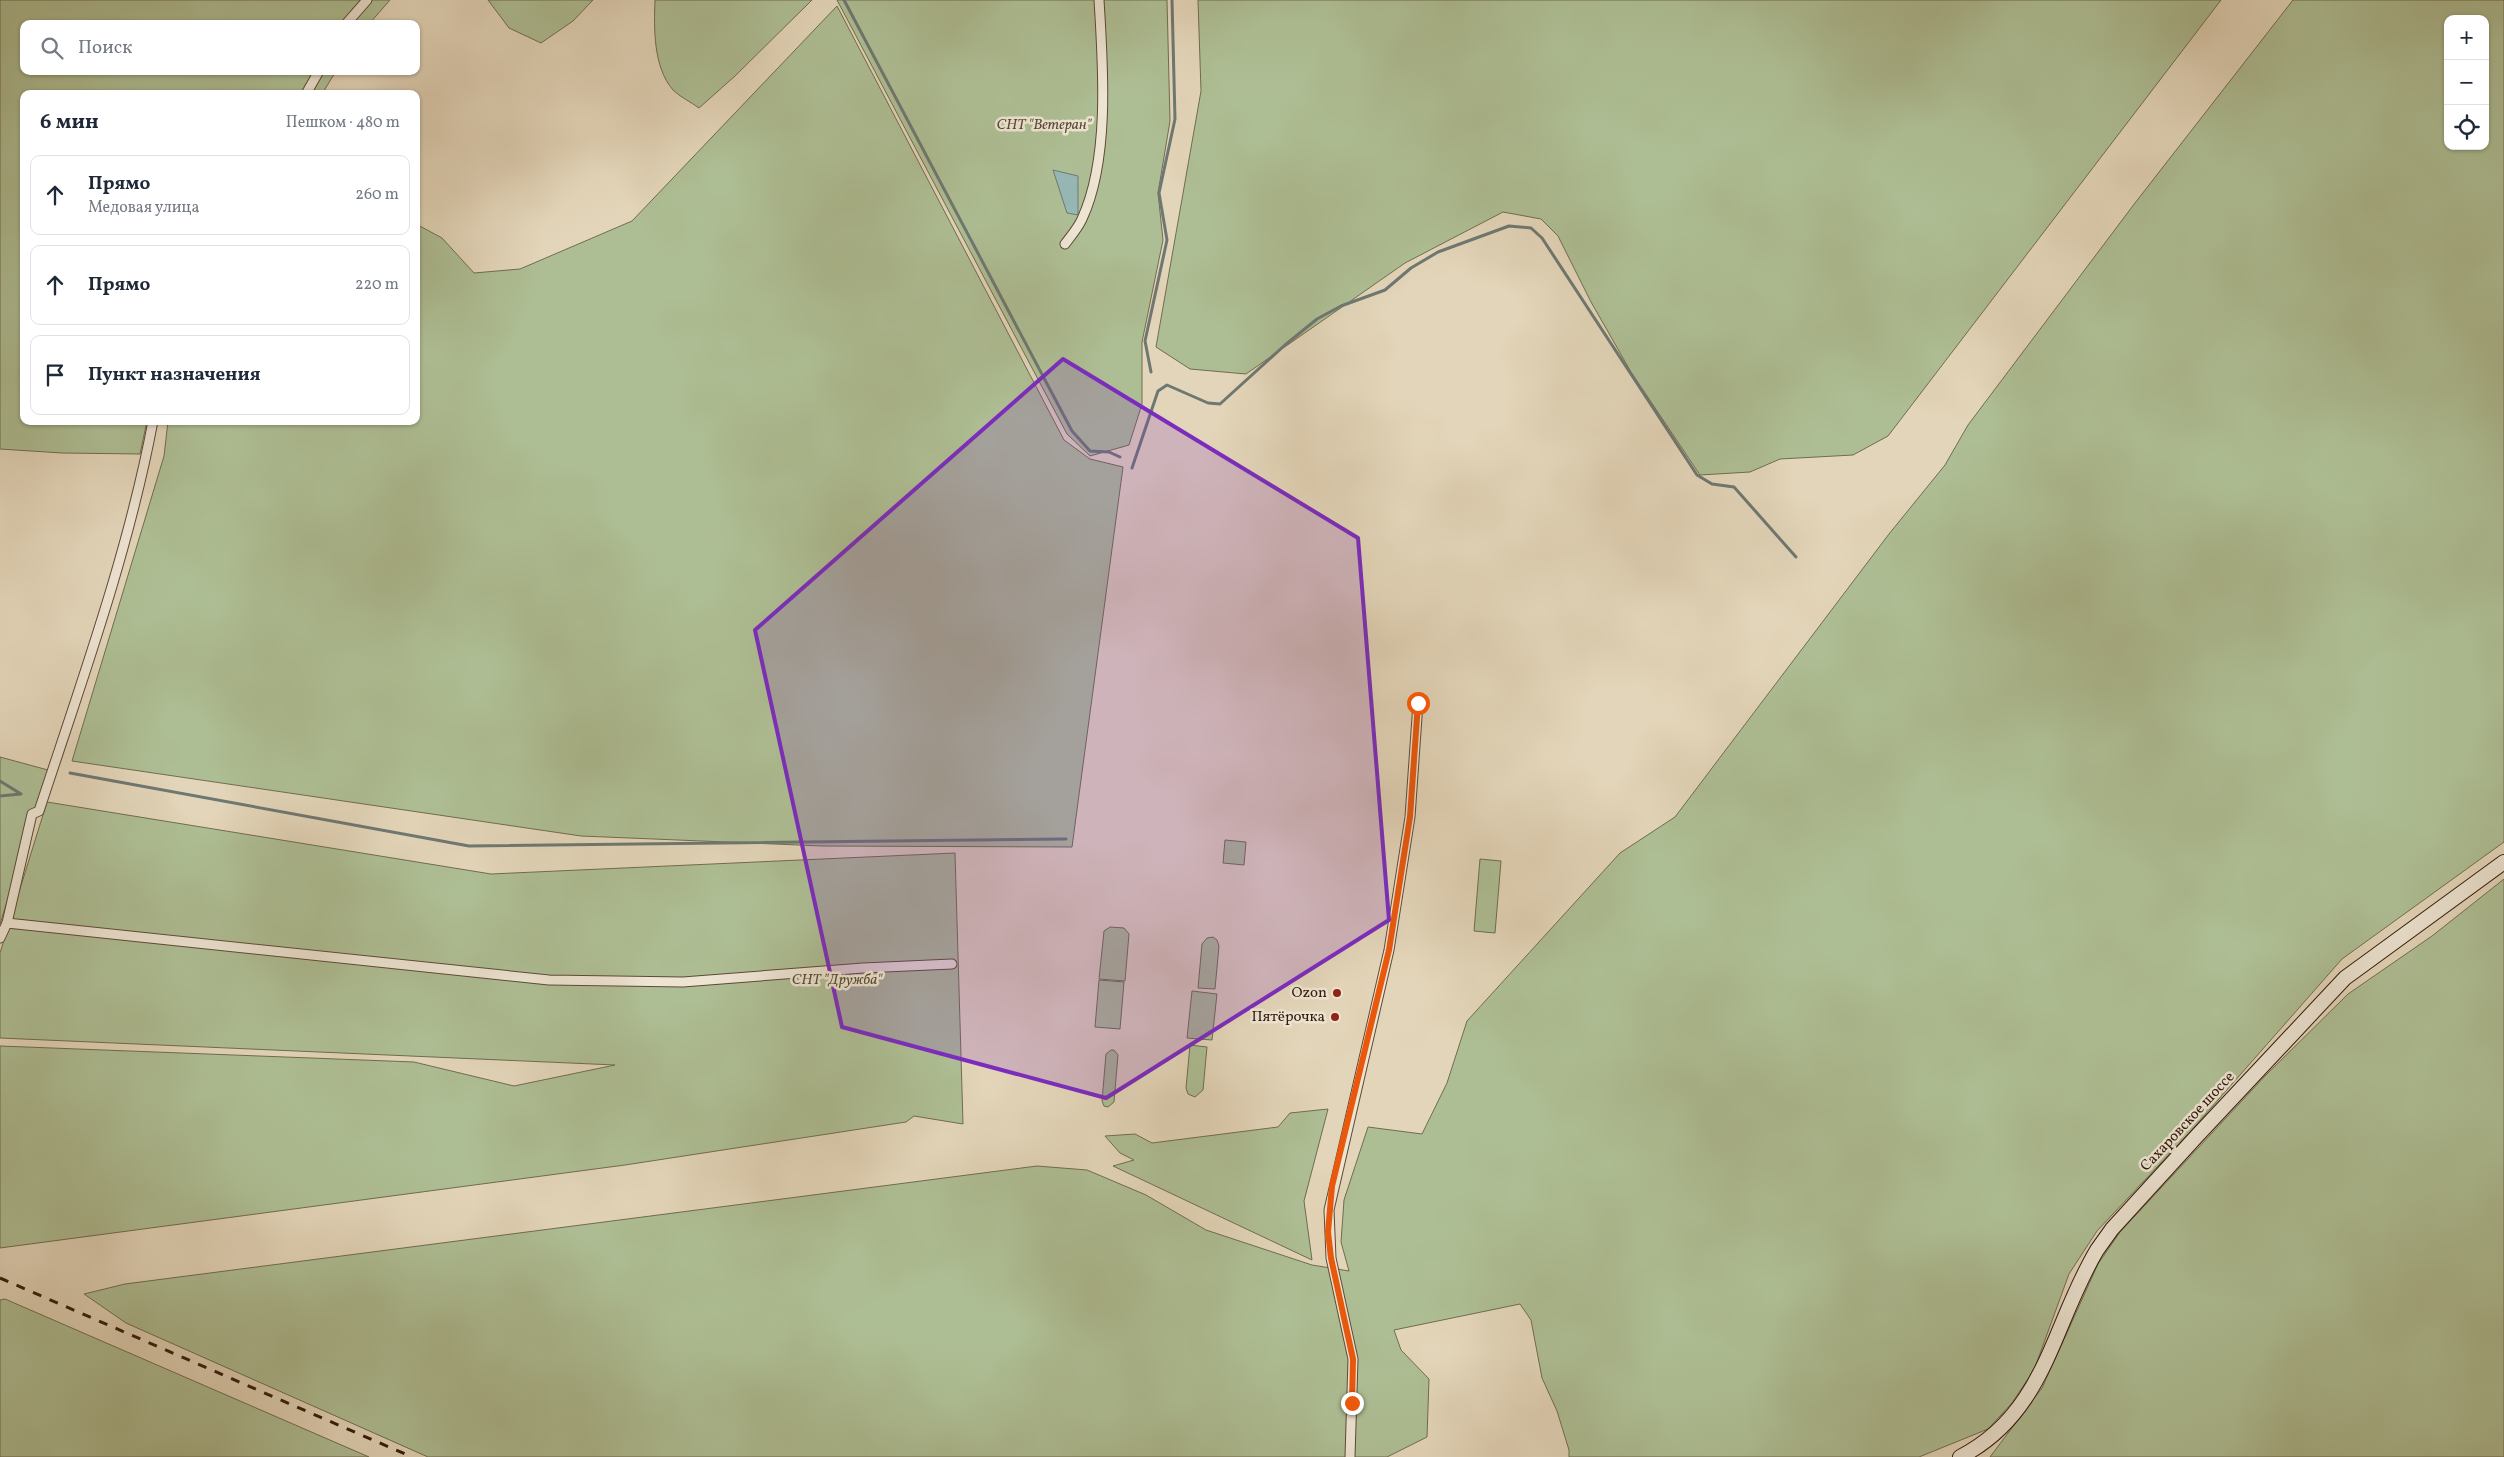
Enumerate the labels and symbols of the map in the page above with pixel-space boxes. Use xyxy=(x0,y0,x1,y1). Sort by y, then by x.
park label: СНТ "Ветеран" xyxy=(996,115,1093,136)
route start xyxy=(1407,692,1430,715)
park label: СНТ "Дружба" xyxy=(792,970,883,991)
place label: Ozon xyxy=(1292,983,1327,1004)
marker: Ozon xyxy=(1331,987,1343,999)
place label: Пятёрочка xyxy=(1251,1007,1325,1028)
marker: Пятёрочка xyxy=(1329,1011,1341,1023)
street label: Сахаровское шоссе xyxy=(2136,1067,2240,1177)
route end xyxy=(1341,1392,1364,1415)

